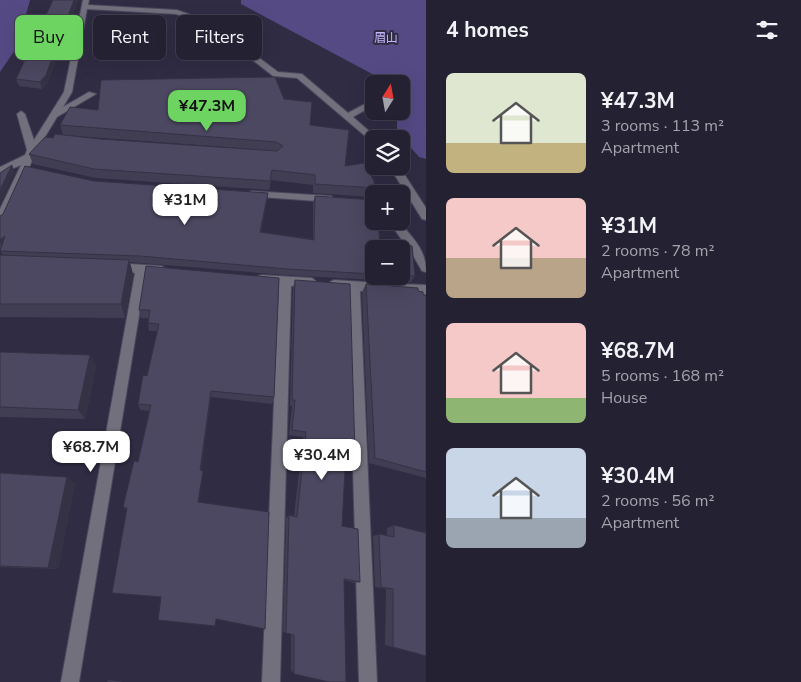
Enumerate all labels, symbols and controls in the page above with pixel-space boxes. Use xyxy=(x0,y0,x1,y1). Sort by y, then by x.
chip: Buy xyxy=(15,15,83,60)
chip: Rent xyxy=(93,15,166,60)
chip: Filters xyxy=(176,15,262,60)
text: 4 homes xyxy=(446,16,529,44)
icon: filters xyxy=(753,16,781,44)
park label: 眉山 xyxy=(374,30,398,46)
north arrow xyxy=(365,75,410,120)
map controls xyxy=(365,75,410,285)
text: ¥47.3M xyxy=(601,87,675,115)
pin: ¥47.3M xyxy=(166,90,248,132)
icon: home xyxy=(486,93,546,153)
text: ¥47.3M xyxy=(179,95,235,117)
text: 3 rooms · 113 m² xyxy=(601,115,724,137)
button: layers xyxy=(365,130,410,175)
text: Apartment xyxy=(601,137,679,159)
pin: ¥31M xyxy=(155,184,215,226)
button: + xyxy=(365,185,410,230)
text: ¥31M xyxy=(164,189,206,211)
text: ¥31M xyxy=(601,212,657,240)
icon: home xyxy=(486,218,546,278)
button: − xyxy=(365,240,410,285)
text: 2 rooms · 78 m² xyxy=(601,240,714,262)
text: Apartment xyxy=(601,262,679,284)
text: ¥68.7M xyxy=(601,337,675,365)
icon: home xyxy=(486,343,546,403)
text: 5 rooms · 168 m² xyxy=(601,365,724,387)
text: House xyxy=(601,387,647,409)
pin: ¥68.7M xyxy=(50,430,132,473)
text: ¥68.7M xyxy=(63,436,119,458)
pin: ¥30.4M xyxy=(281,438,363,481)
text: ¥30.4M xyxy=(294,444,350,466)
text: ¥30.4M xyxy=(601,462,675,490)
icon: home xyxy=(486,468,546,528)
text: 2 rooms · 56 m² xyxy=(601,490,714,512)
text: Apartment xyxy=(601,512,679,534)

